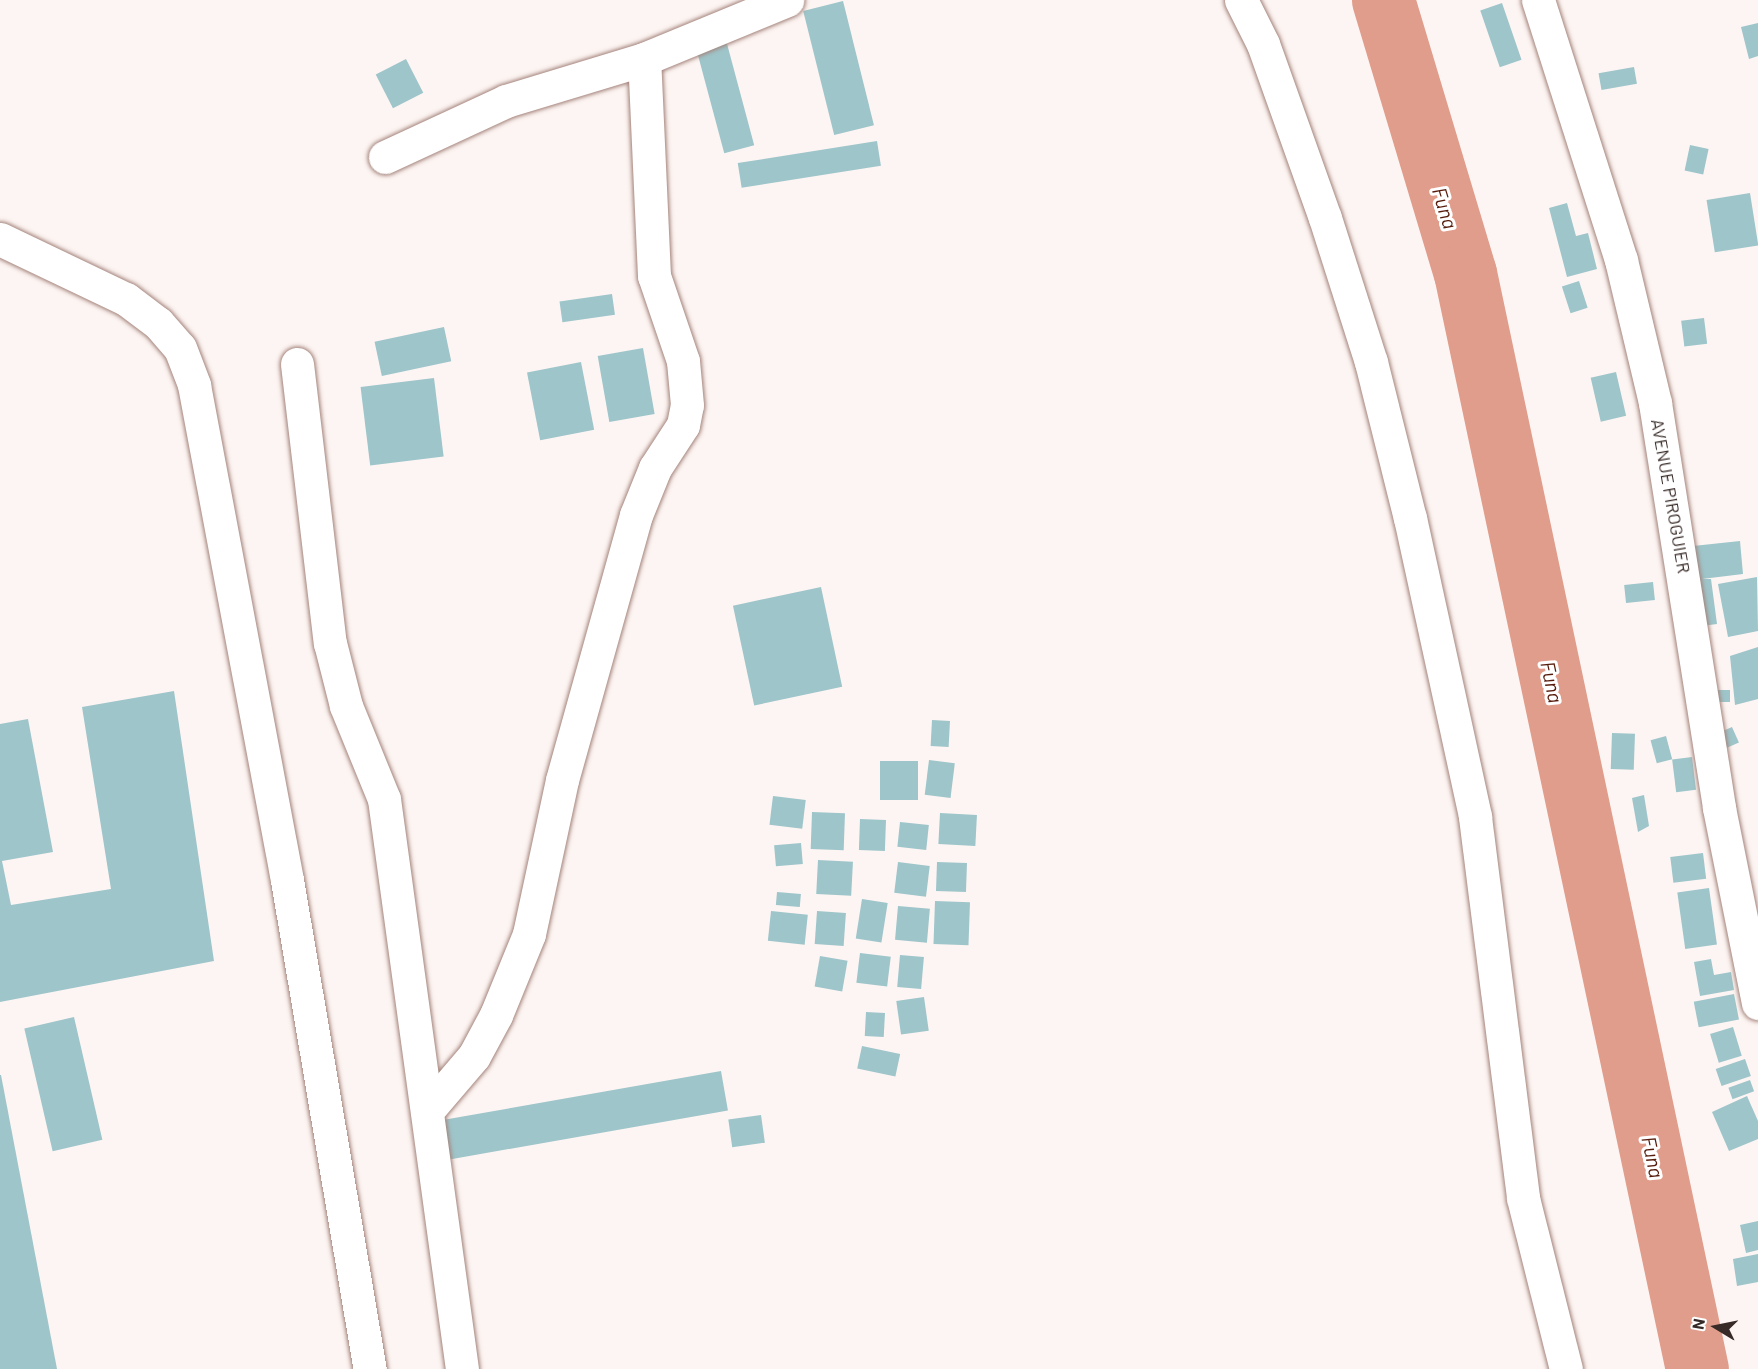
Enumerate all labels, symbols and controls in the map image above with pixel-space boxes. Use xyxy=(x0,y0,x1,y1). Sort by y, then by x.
water label: Funa xyxy=(1427,184,1463,232)
street label: AVENUE PIROGUIER xyxy=(1647,417,1695,575)
water label: Funa xyxy=(1536,659,1568,705)
water label: Funa xyxy=(1637,1134,1669,1180)
north arrow xyxy=(1686,1297,1746,1357)
text: N xyxy=(1688,1317,1708,1331)

